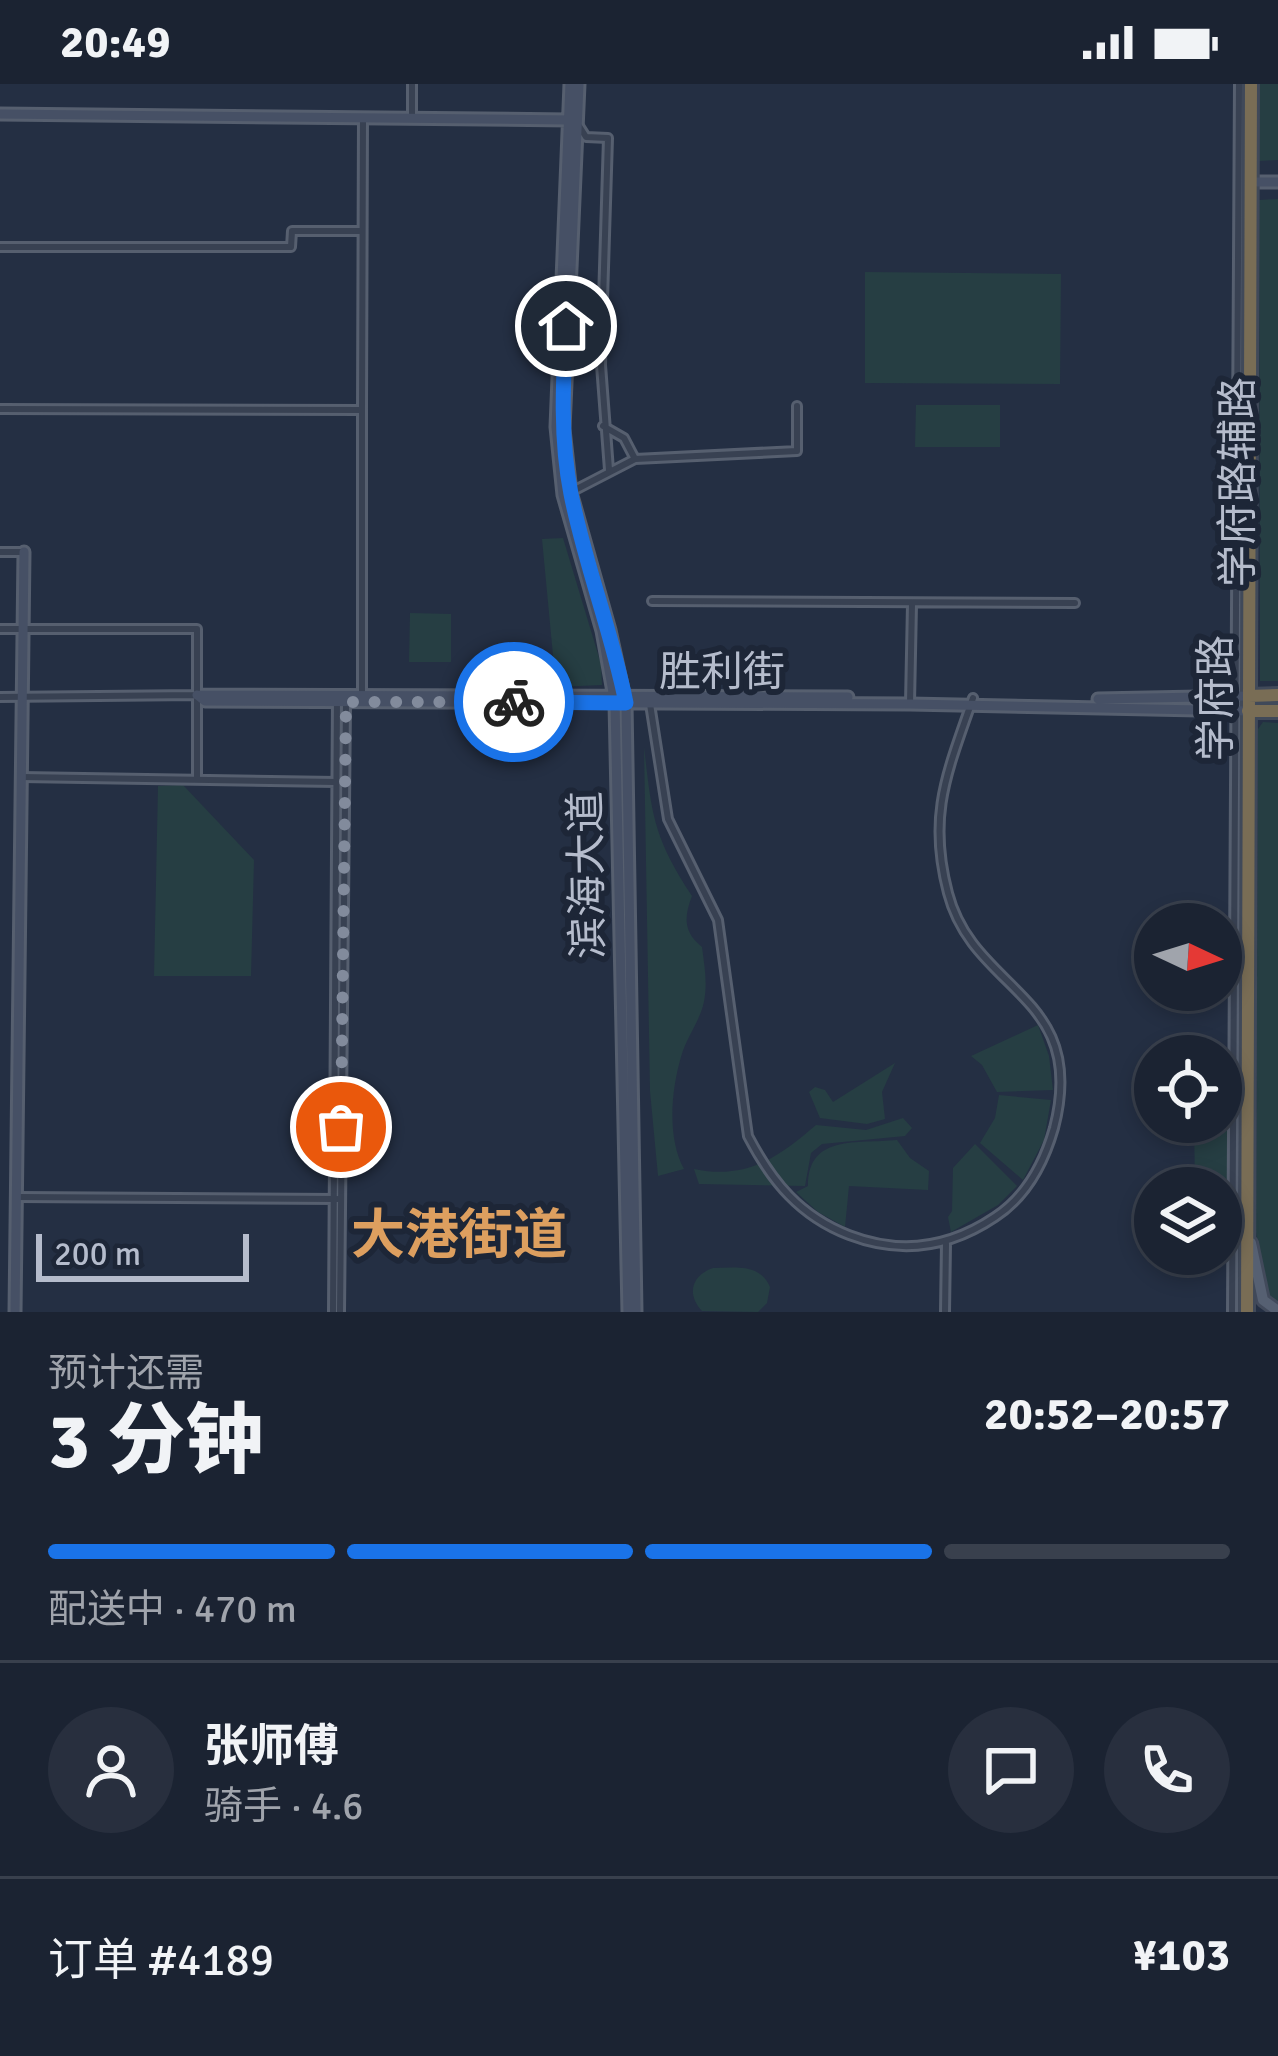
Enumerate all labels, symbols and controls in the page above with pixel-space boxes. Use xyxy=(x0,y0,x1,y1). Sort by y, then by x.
text: 20:49 xyxy=(60,15,170,70)
pin xyxy=(515,275,617,377)
icon: home xyxy=(533,293,599,359)
street label: 学府路辅路 xyxy=(1213,377,1264,587)
street label: 学府路 xyxy=(1191,635,1242,761)
courier xyxy=(454,642,574,762)
street label: 胜利街 xyxy=(659,647,785,698)
icon: bike xyxy=(481,669,547,735)
street label: 滨海大道 xyxy=(561,791,614,959)
north arrow xyxy=(1134,903,1242,1011)
map controls xyxy=(1134,903,1242,1275)
button: locate xyxy=(1134,1035,1242,1143)
pin xyxy=(290,1076,392,1178)
icon: bag xyxy=(308,1094,374,1160)
button: layers xyxy=(1134,1167,1242,1275)
district label: 大港街道 xyxy=(351,1202,567,1269)
scale bar xyxy=(36,1228,249,1281)
text: 200 m xyxy=(54,1234,141,1275)
text: 预计还需 xyxy=(48,1349,204,1397)
text: 20:52–20:57 xyxy=(984,1387,1230,1442)
text: 3 分钟 xyxy=(48,1394,263,1490)
text: 配送中 · 470 m xyxy=(48,1585,297,1633)
button: person xyxy=(48,1707,174,1833)
button: chat xyxy=(948,1707,1074,1833)
button: phone xyxy=(1104,1707,1230,1833)
text: 张师傅 xyxy=(204,1719,339,1774)
text: 骑手 · 4.6 xyxy=(204,1782,363,1830)
text: ¥103 xyxy=(1133,1928,1230,1983)
text: 订单 #4189 xyxy=(48,1933,274,1988)

